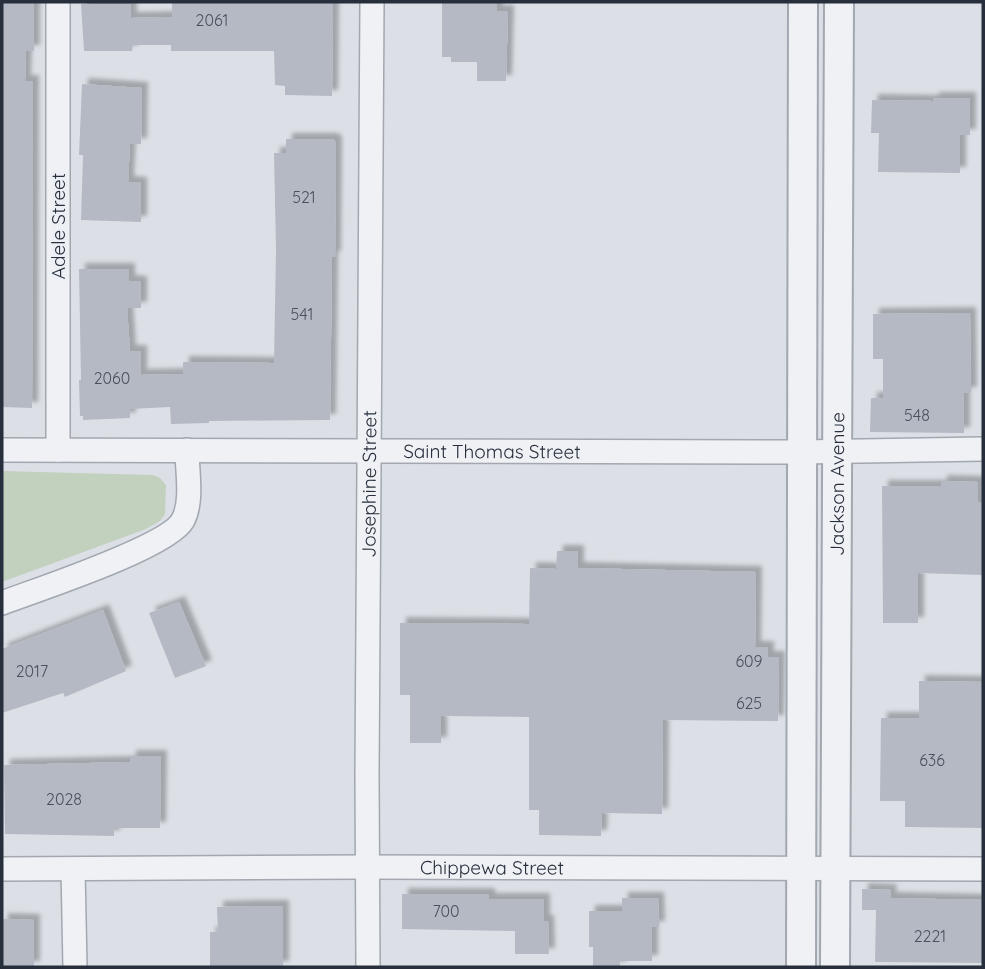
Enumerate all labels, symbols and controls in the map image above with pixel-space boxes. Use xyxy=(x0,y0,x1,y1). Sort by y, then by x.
house number: 2061 xyxy=(196,10,228,30)
street label: Adele Street xyxy=(46,173,70,279)
house number: 521 xyxy=(292,187,316,207)
house number: 541 xyxy=(291,304,313,324)
house number: 2060 xyxy=(94,368,130,388)
house number: 548 xyxy=(904,405,930,425)
street label: Josephine Street xyxy=(356,410,381,558)
street label: Jackson Avenue xyxy=(825,412,849,556)
street label: Saint Thomas Street xyxy=(403,439,581,463)
house number: 609 xyxy=(735,651,763,671)
house number: 2017 xyxy=(16,661,48,681)
house number: 625 xyxy=(736,693,762,713)
house number: 636 xyxy=(919,750,945,770)
house number: 2028 xyxy=(46,789,82,809)
street label: Chippewa Street xyxy=(420,855,564,880)
house number: 700 xyxy=(432,901,460,921)
house number: 2221 xyxy=(914,926,946,946)

